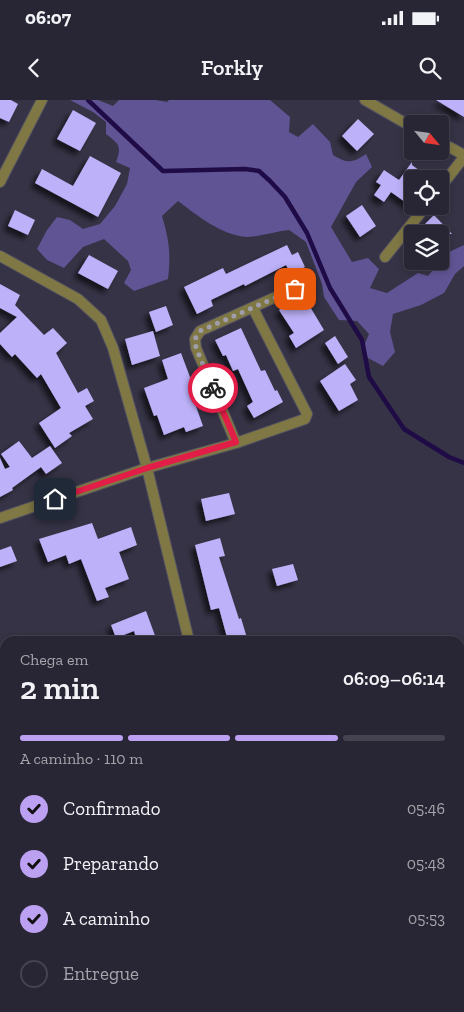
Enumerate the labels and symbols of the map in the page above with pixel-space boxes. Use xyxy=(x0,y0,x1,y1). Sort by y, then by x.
north arrow xyxy=(404,115,449,160)
pin xyxy=(274,268,316,310)
courier xyxy=(188,363,238,413)
pin xyxy=(34,478,76,520)

